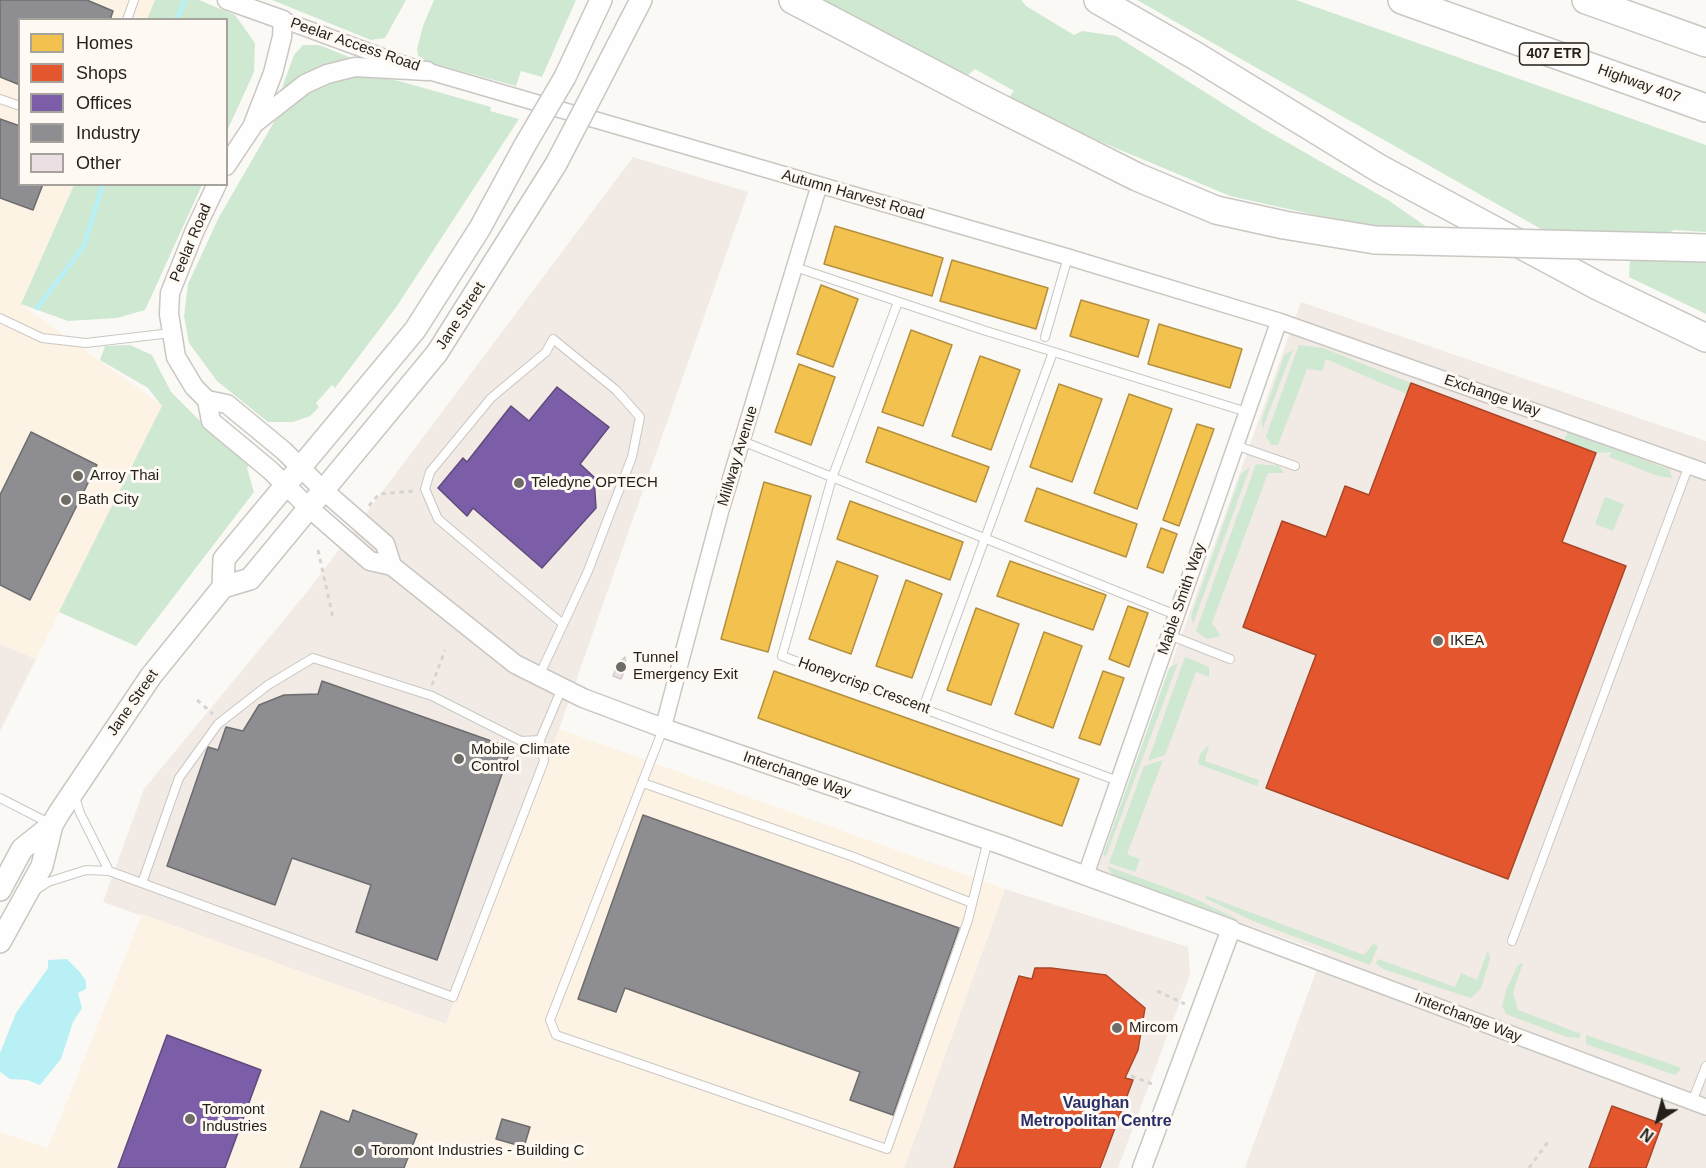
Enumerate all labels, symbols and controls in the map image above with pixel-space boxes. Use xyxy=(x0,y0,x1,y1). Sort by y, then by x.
street label: Peelar Access Road xyxy=(288,14,422,76)
legend xyxy=(18,18,228,186)
text: Homes xyxy=(76,33,133,53)
road number: 407 ETR xyxy=(1520,43,1588,65)
street label: Highway 407 xyxy=(1595,61,1683,107)
text: Shops xyxy=(76,63,127,83)
text: Offices xyxy=(76,93,132,113)
text: Industry xyxy=(76,123,140,143)
text: Other xyxy=(76,153,121,173)
street label: Autumn Harvest Road xyxy=(780,166,926,224)
street label: Peelar Road xyxy=(166,201,216,285)
street label: Jane Street xyxy=(433,279,489,353)
street label: Exchange Way xyxy=(1442,371,1542,421)
street label: Millway Avenue xyxy=(714,404,762,508)
place label: Arroy Thai xyxy=(90,467,159,485)
marker: Arroy Thai xyxy=(71,469,85,483)
place label: Teledyne OPTECH xyxy=(531,474,658,492)
marker: Teledyne OPTECH xyxy=(512,476,526,490)
place label: Bath City xyxy=(78,491,139,509)
marker: Bath City xyxy=(59,493,73,507)
street label: Mable Smith Way xyxy=(1154,541,1210,657)
place label: IKEA xyxy=(1450,632,1484,650)
marker: IKEA xyxy=(1431,634,1445,648)
place label: Tunnel Emergency Exit xyxy=(633,649,738,684)
street label: Honeycrisp Crescent xyxy=(796,654,932,718)
marker: Tunnel Emergency Exit xyxy=(614,660,628,674)
street label: Jane Street xyxy=(104,666,162,740)
place label: Mobile Climate Control xyxy=(471,741,570,776)
street label: Interchange Way xyxy=(741,748,853,802)
marker: Mobile Climate Control xyxy=(452,752,466,766)
street label: Interchange Way xyxy=(1412,989,1524,1047)
place label: Mircom xyxy=(1129,1019,1178,1037)
marker: Mircom xyxy=(1110,1021,1124,1035)
north arrow xyxy=(1628,1090,1688,1150)
district label: Vaughan Metropolitan Centre xyxy=(1020,1094,1172,1132)
place label: Toromont Industries xyxy=(202,1101,267,1136)
marker: Toromont Industries xyxy=(183,1112,197,1126)
text: N xyxy=(1637,1125,1657,1145)
place label: Toromont Industries - Building C xyxy=(371,1142,584,1160)
marker: Toromont Industries - Building C xyxy=(352,1144,366,1158)

